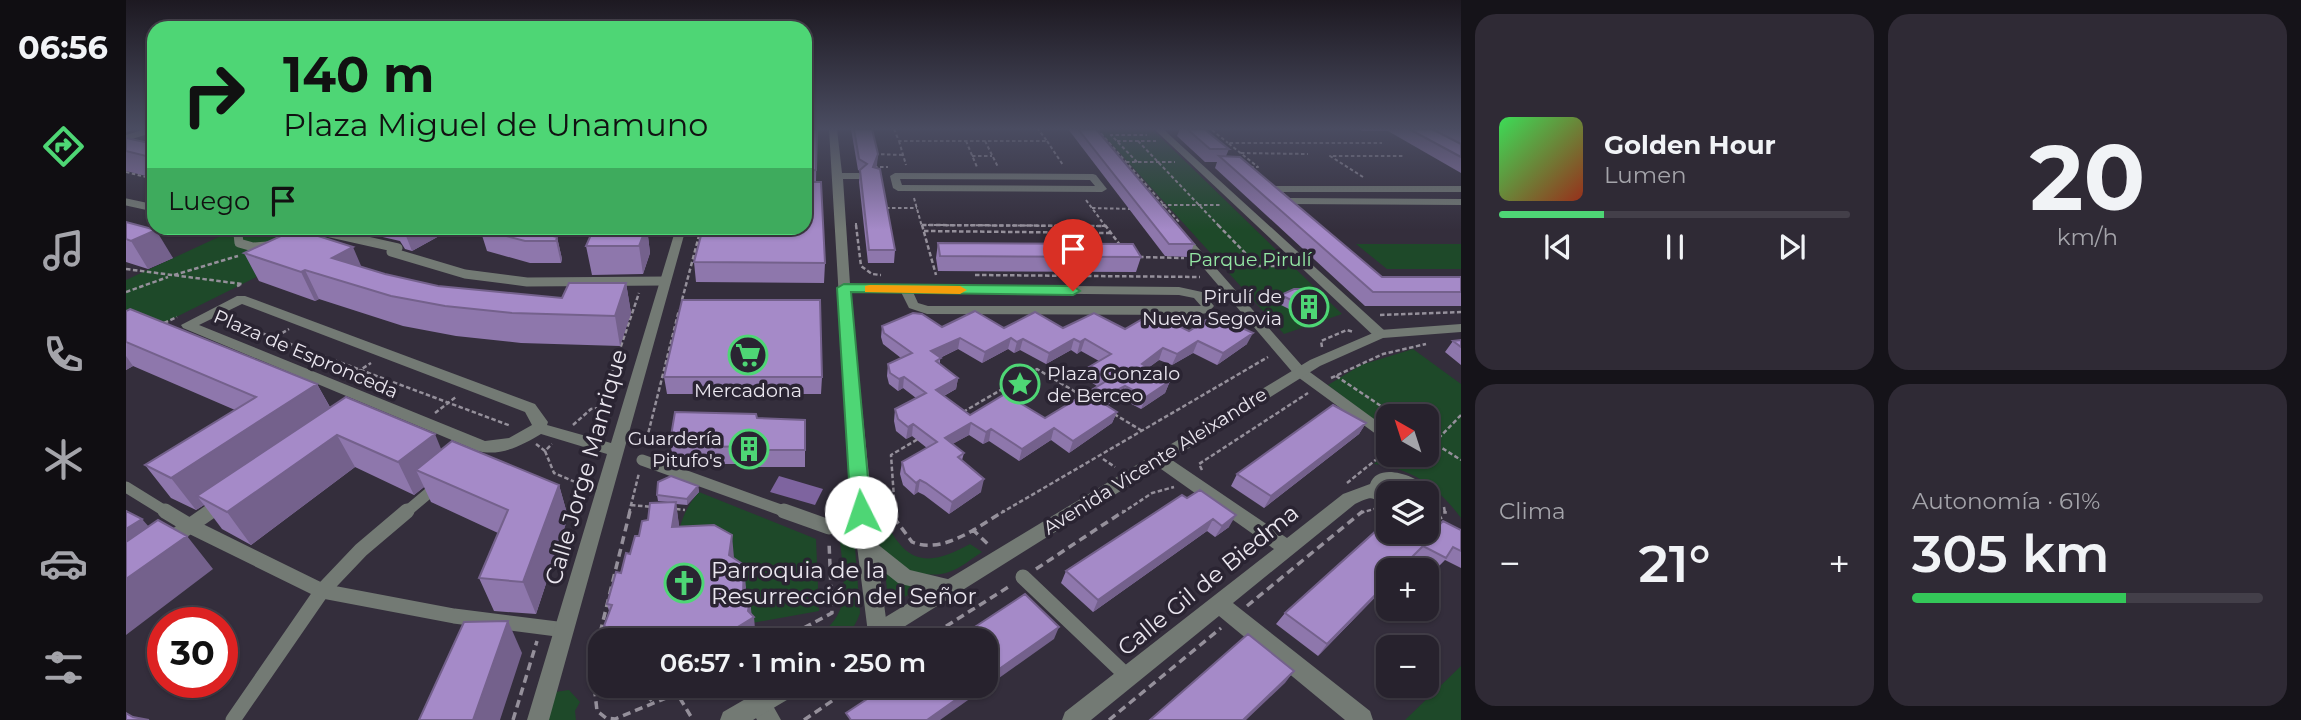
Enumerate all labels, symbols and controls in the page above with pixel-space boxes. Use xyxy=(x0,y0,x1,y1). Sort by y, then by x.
text: 06:56 xyxy=(18,28,108,67)
text: 140 m xyxy=(283,45,435,104)
icon: right xyxy=(168,49,259,140)
text: Plaza Miguel de Unamuno xyxy=(283,105,708,144)
icon: directions xyxy=(39,122,88,171)
text: 20 xyxy=(2030,122,2145,233)
text: Golden Hour xyxy=(1604,129,1776,161)
text: Lumen xyxy=(1604,161,1687,189)
icon: arrive xyxy=(264,182,302,220)
text: Luego xyxy=(168,185,250,217)
pin xyxy=(1043,219,1103,291)
text: km/h xyxy=(2057,223,2118,251)
icon: music xyxy=(39,226,88,275)
icon: previous xyxy=(1539,228,1577,266)
icon: pause xyxy=(1656,228,1694,266)
icon: next xyxy=(1773,228,1811,266)
icon: arrive xyxy=(1054,230,1092,268)
park label: Parque Pirulí xyxy=(1188,248,1313,271)
place label: Pirulí de Nueva Segovia xyxy=(1142,285,1282,330)
building icon: Pirulí de Nueva Segovia xyxy=(1288,286,1330,328)
street label: Plaza de Espronceda xyxy=(210,305,402,403)
icon: phone xyxy=(39,330,88,379)
supermarket icon: Mercadona xyxy=(727,334,769,376)
street label: Calle Jorge Manrique xyxy=(539,346,633,588)
place label: Plaza Gonzalo de Berceo xyxy=(1047,362,1180,407)
place icon: Plaza Gonzalo de Berceo xyxy=(999,363,1041,405)
place label: Mercadona xyxy=(694,379,802,402)
street label: Avenida Vicente Aleixandre xyxy=(1039,383,1271,539)
north arrow xyxy=(1376,404,1438,467)
map controls xyxy=(1376,404,1439,698)
place label: Guardería Pitufo's xyxy=(628,427,722,472)
building icon: Guardería Pitufo's xyxy=(728,428,770,470)
icon: climate xyxy=(39,435,88,484)
position arrow xyxy=(824,475,898,549)
button: layers xyxy=(1376,481,1439,544)
text: Autonomía · 61% xyxy=(1912,487,2100,515)
text: Clima xyxy=(1499,497,1566,525)
street label: Calle Gil de Biedma xyxy=(1112,498,1304,662)
text: 305 km xyxy=(1912,522,2110,585)
text: 21° xyxy=(1639,532,1710,595)
icon: car xyxy=(39,539,88,588)
text: − xyxy=(1499,540,1521,587)
text: + xyxy=(1828,540,1850,587)
place label: Parroquia de la Resurrección del Señor xyxy=(711,556,977,610)
button: + xyxy=(1376,558,1439,621)
church icon: Parroquia de la Resurrección del Señor xyxy=(663,562,705,604)
speed limit sign: 30 xyxy=(147,607,238,698)
button: − xyxy=(1376,635,1439,698)
icon: filters xyxy=(39,643,88,692)
text: 06:57 · 1 min · 250 m xyxy=(660,647,926,679)

